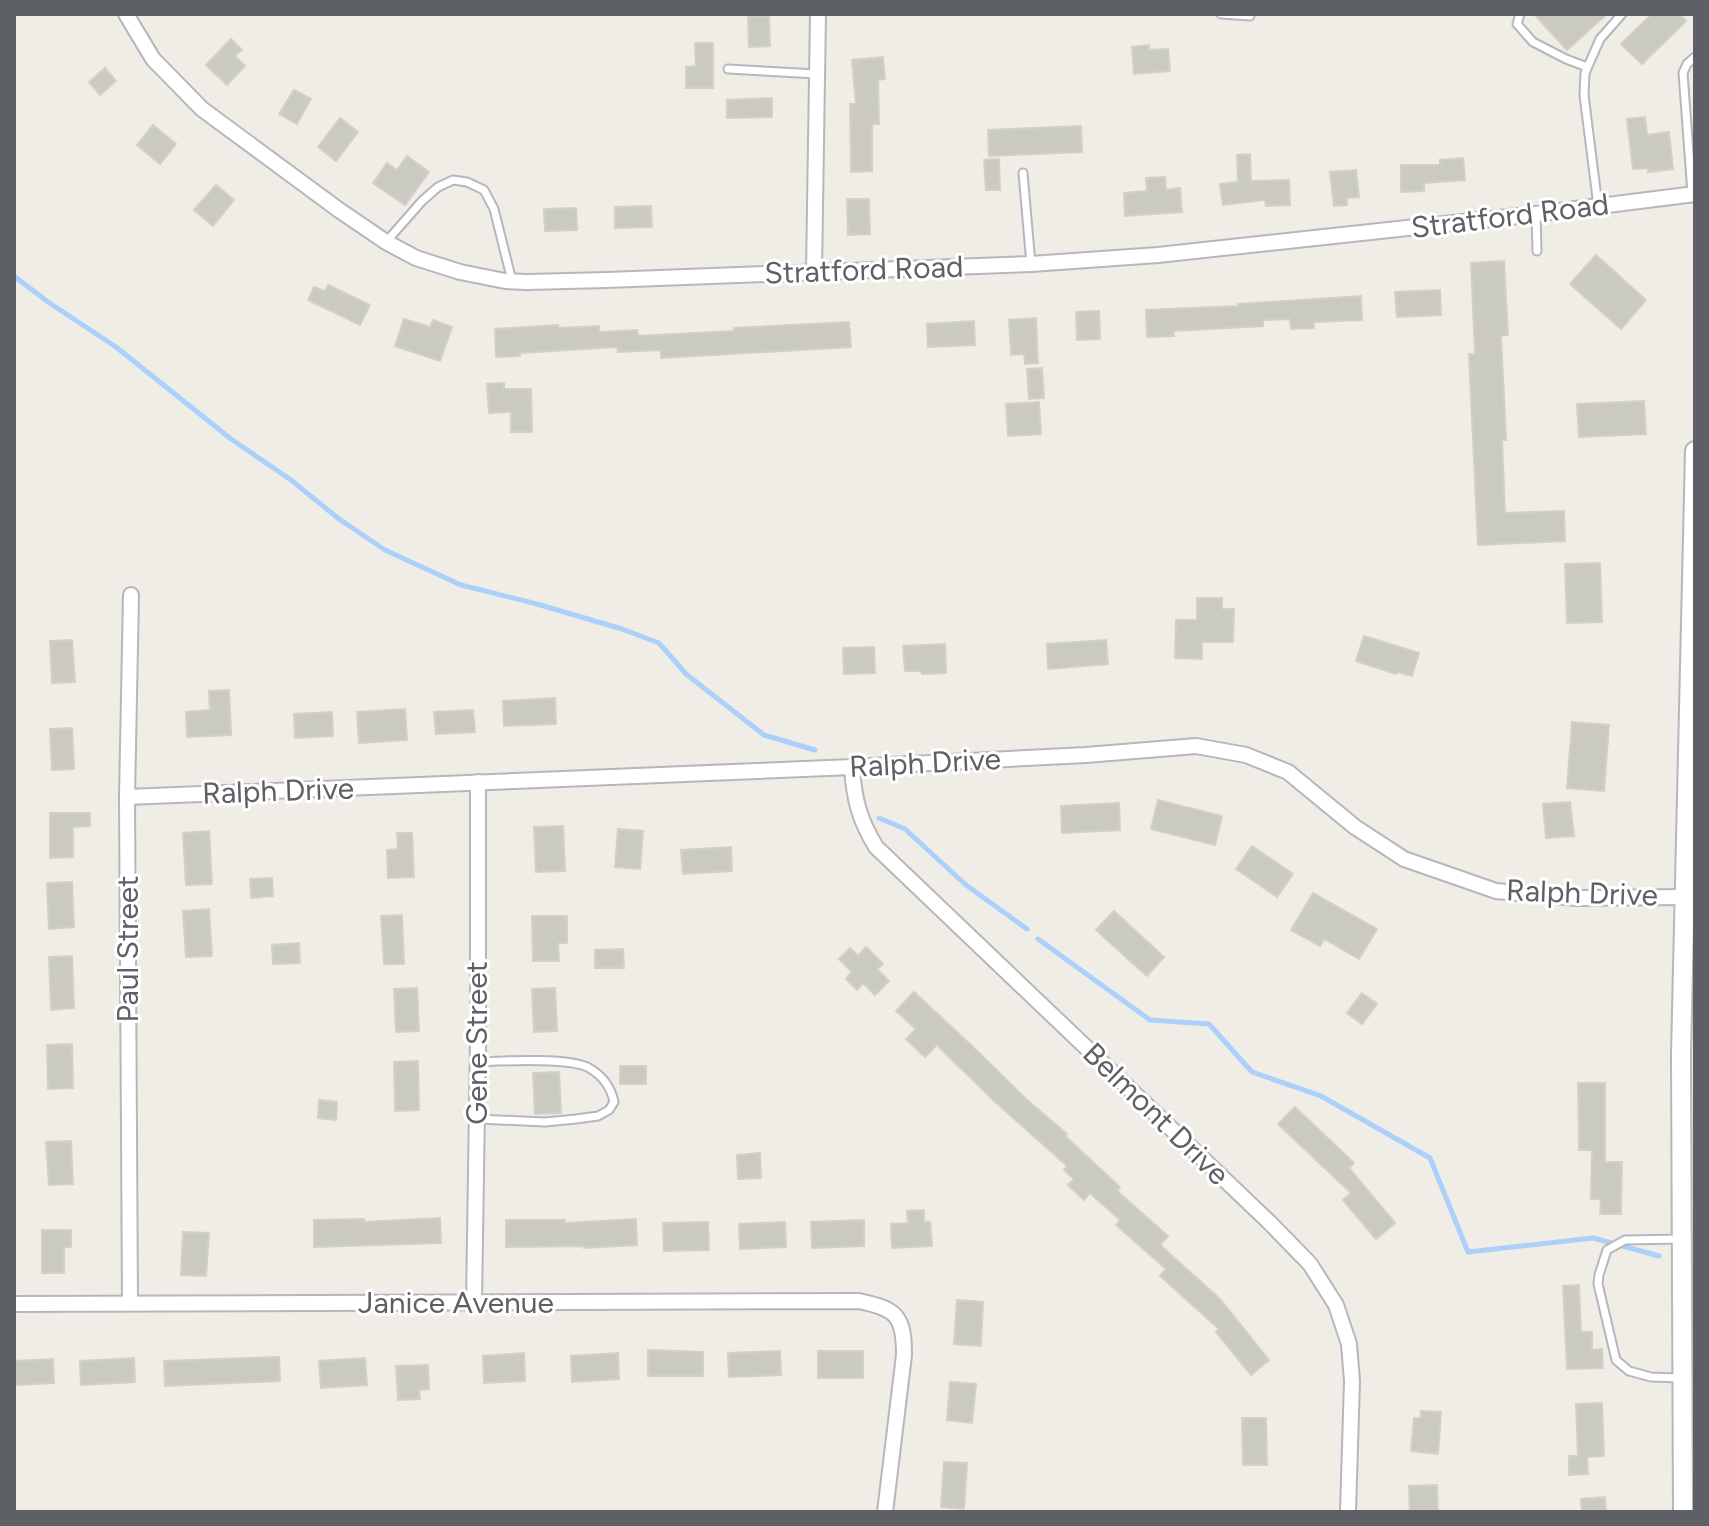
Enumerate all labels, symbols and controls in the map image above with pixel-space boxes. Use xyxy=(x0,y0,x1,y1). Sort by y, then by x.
street label: Stratford Road xyxy=(1409,185,1611,246)
street label: Stratford Road xyxy=(764,248,964,291)
street label: Ralph Drive xyxy=(848,740,1002,785)
street label: Ralph Drive xyxy=(201,769,355,812)
street label: Ralph Drive xyxy=(1505,871,1659,914)
street label: Paul Street xyxy=(109,875,146,1023)
street label: Gene Street xyxy=(458,961,495,1125)
street label: Belmont Drive xyxy=(1075,1035,1237,1193)
street label: Janice Avenue xyxy=(358,1284,554,1321)

